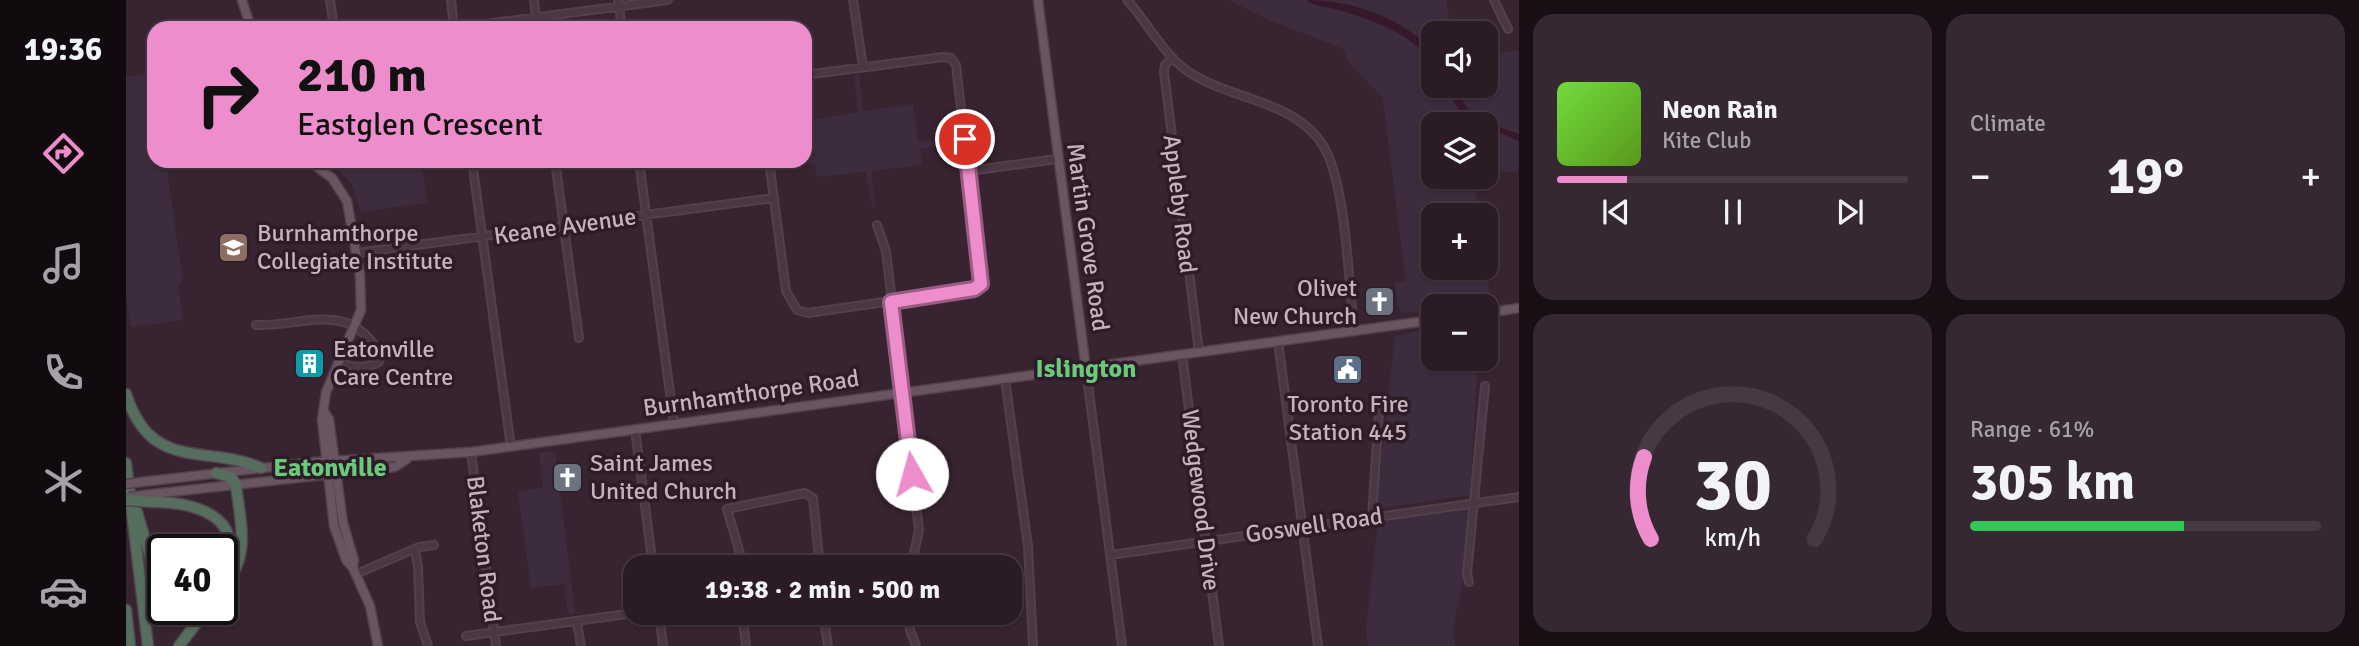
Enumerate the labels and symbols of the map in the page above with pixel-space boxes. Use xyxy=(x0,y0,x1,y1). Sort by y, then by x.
pin xyxy=(935,109,995,169)
street label: Appleby Road xyxy=(1157,133,1203,275)
street label: Martin Grove Road xyxy=(1060,141,1116,333)
street label: Keane Avenue xyxy=(492,201,638,251)
place label: Burnhamthorpe Collegiate Institute xyxy=(257,218,453,276)
school or university icon: Burnhamthorpe Collegiate Institute xyxy=(217,230,251,264)
place label: Olivet New Church xyxy=(1233,273,1357,331)
church icon: Olivet New Church xyxy=(1363,285,1397,319)
place label: Eatonville Care Centre xyxy=(333,334,453,392)
building icon: Eatonville Care Centre xyxy=(293,346,327,380)
district label: Islington xyxy=(1036,353,1136,385)
public building icon: Toronto Fire Station 445 xyxy=(1331,353,1365,387)
street label: Burnhamthorpe Road xyxy=(641,363,861,423)
place label: Toronto Fire Station 445 xyxy=(1287,389,1409,447)
street label: Wedgewood Drive xyxy=(1175,408,1227,592)
position arrow xyxy=(875,437,949,511)
place label: Saint James United Church xyxy=(590,448,737,506)
district label: Eatonville xyxy=(273,452,387,484)
church icon: Saint James United Church xyxy=(550,460,584,494)
street label: Blaketon Road xyxy=(460,474,508,624)
street label: Goswell Road xyxy=(1244,501,1384,549)
speed limit sign: 40 xyxy=(147,534,238,625)

